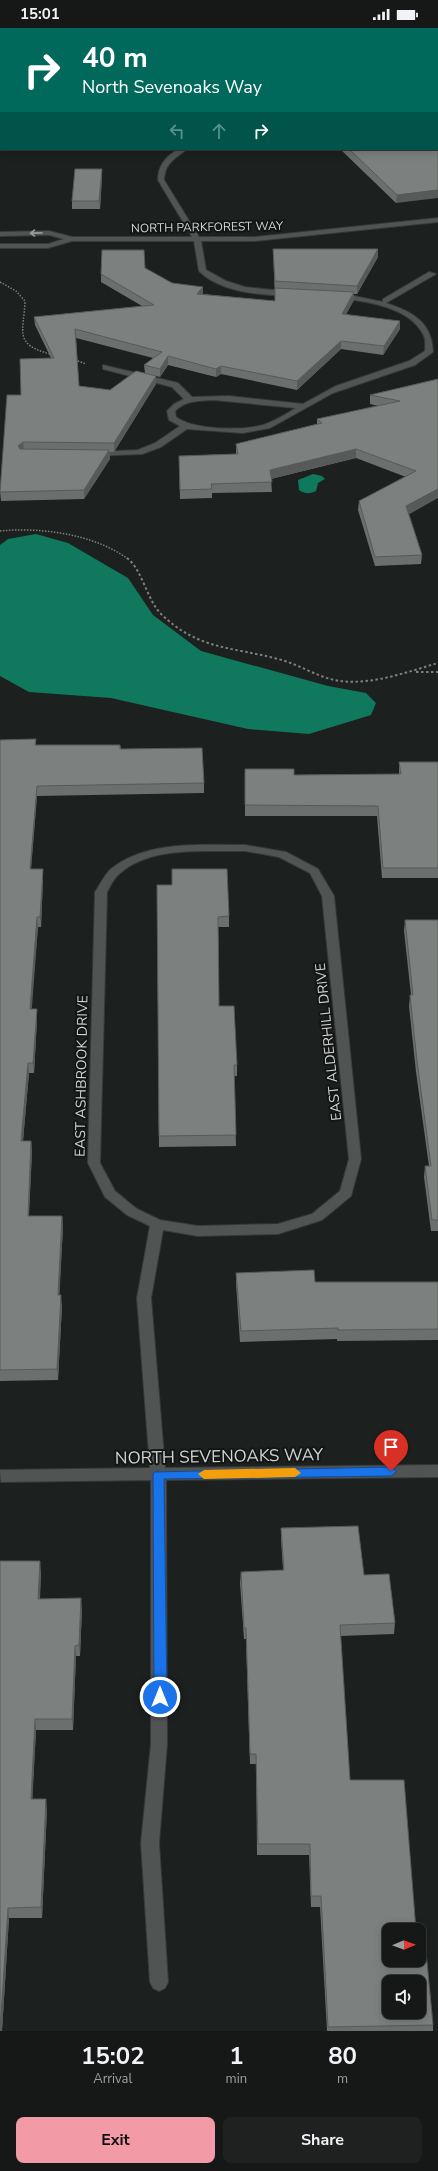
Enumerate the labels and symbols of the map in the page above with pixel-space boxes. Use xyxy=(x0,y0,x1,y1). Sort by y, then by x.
street label: NORTH PARKFOREST WAY xyxy=(131,218,284,236)
one-way arrow xyxy=(30,229,43,237)
street label: EAST ALDERHILL DRIVE xyxy=(311,962,346,1122)
street label: EAST ASHBROOK DRIVE xyxy=(71,995,92,1157)
pin xyxy=(374,1430,408,1471)
street label: NORTH SEVENOAKS WAY xyxy=(115,1443,324,1470)
position arrow xyxy=(139,1676,181,1718)
north arrow xyxy=(382,1923,426,1967)

